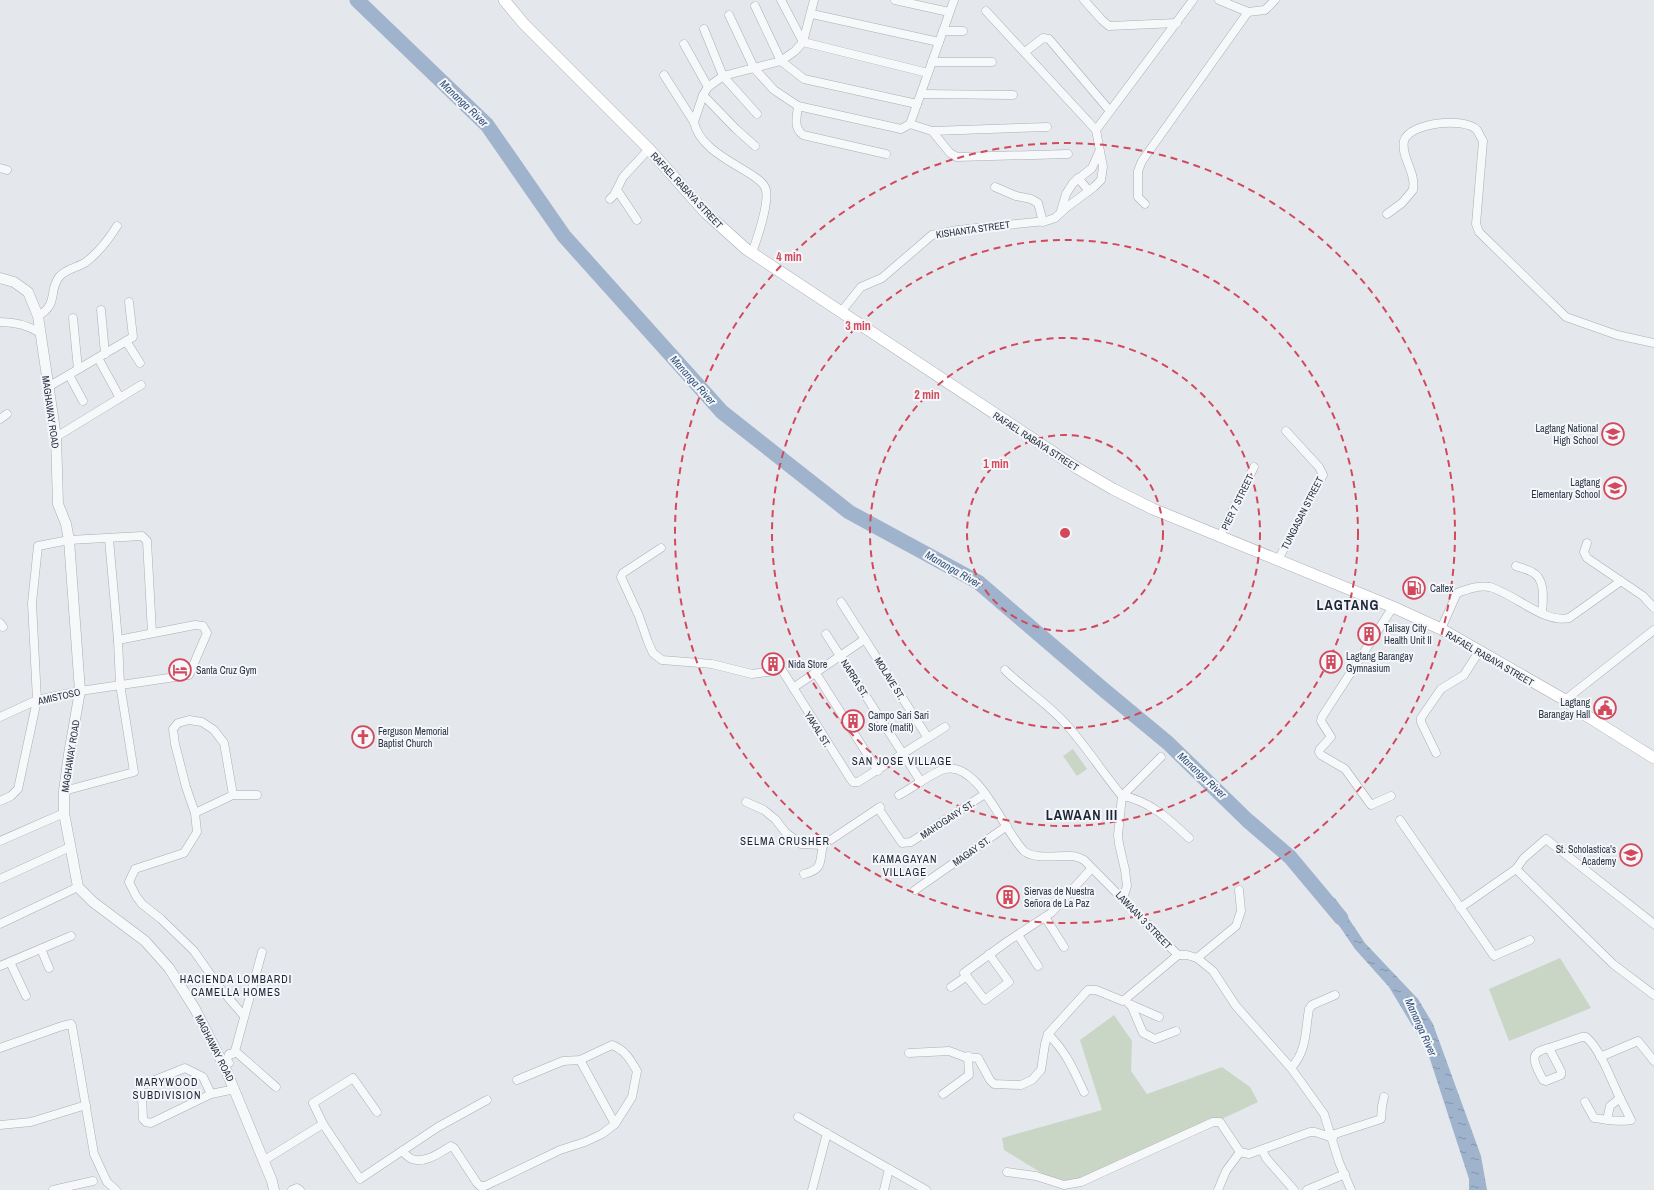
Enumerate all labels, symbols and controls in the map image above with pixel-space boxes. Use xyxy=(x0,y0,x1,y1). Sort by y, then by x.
water label: Mananga River xyxy=(437,77,492,130)
street label: RAFAEL RABAYA STREET xyxy=(648,149,725,231)
street label: KISHANTA STREET xyxy=(935,218,1011,241)
text: 4 min xyxy=(776,249,802,265)
text: 3 min xyxy=(845,318,871,334)
water label: Mananga River xyxy=(667,352,719,408)
street label: MAGHAWAY ROAD xyxy=(39,375,62,449)
text: 2 min xyxy=(914,387,940,403)
street label: RAFAEL RABAYA STREET xyxy=(990,409,1081,474)
school or university icon: Lagtang National High School xyxy=(1600,421,1626,447)
place label: Lagtang National High School xyxy=(1536,422,1598,447)
text: 1 min xyxy=(983,456,1009,472)
street label: PIER 7 STREET xyxy=(1218,472,1257,532)
street label: TUNGASAN STREET xyxy=(1278,475,1326,552)
school or university icon: Lagtang Elementary School xyxy=(1602,475,1628,501)
place label: Lagtang Elementary School xyxy=(1531,476,1600,501)
centre of rings xyxy=(1058,526,1072,540)
water label: Mananga River xyxy=(923,548,984,591)
fuel station icon: Caltex xyxy=(1401,575,1427,601)
place label: Caltex xyxy=(1430,582,1454,595)
district label: LAGTANG xyxy=(1317,596,1379,614)
building icon: Talisay City Health Unit II xyxy=(1356,621,1382,647)
place label: Talisay City Health Unit II xyxy=(1384,622,1432,647)
street label: RAFAEL RABAYA STREET xyxy=(1443,628,1536,689)
building icon: Lagtang Barangay Gymnasium xyxy=(1318,649,1344,675)
place label: Lagtang Barangay Gymnasium xyxy=(1346,650,1414,675)
building icon: Nida Store xyxy=(760,651,786,677)
street label: MOLAVE ST. xyxy=(871,655,908,702)
hotel icon: Santa Cruz Gym xyxy=(167,657,193,683)
street label: NARRA ST. xyxy=(838,657,871,700)
place label: Nida Store xyxy=(788,658,828,671)
place label: Santa Cruz Gym xyxy=(196,664,257,677)
street label: AMISTOSO xyxy=(36,685,82,708)
public building icon: Lagtang Barangay Hall xyxy=(1592,695,1618,721)
place label: Lagtang Barangay Hall xyxy=(1539,696,1590,721)
building icon: Campo Sari Sari Store (matit) xyxy=(840,708,866,734)
street label: YAKAL ST. xyxy=(802,709,834,750)
place label: Campo Sari Sari Store (matit) xyxy=(868,709,929,734)
street label: MAGHAWAY ROAD xyxy=(58,719,83,793)
church icon: Ferguson Memorial Baptist Church xyxy=(350,724,376,750)
place label: Ferguson Memorial Baptist Church xyxy=(378,725,449,750)
water label: Mananga River xyxy=(1175,749,1230,802)
district label: SAN JOSE VILLAGE xyxy=(852,754,952,768)
street label: MAHOGANY ST. xyxy=(918,797,977,842)
district label: LAWAAN III xyxy=(1046,806,1118,824)
district label: SELMA CRUSHER xyxy=(740,834,830,848)
street label: MAGAY ST. xyxy=(950,834,993,869)
school or university icon: St. Scholastica's Academy xyxy=(1618,842,1644,868)
place label: St. Scholastica's Academy xyxy=(1556,843,1617,868)
district label: KAMAGAYAN VILLAGE xyxy=(873,852,937,879)
building icon: Siervas de Nuestra Señora de La Paz xyxy=(995,884,1021,910)
place label: Siervas de Nuestra Señora de La Paz xyxy=(1024,885,1095,910)
street label: LAWAAN 3 STREET xyxy=(1113,889,1175,952)
district label: HACIENDA LOMBARDI CAMELLA HOMES xyxy=(180,972,292,999)
water label: Mananga River xyxy=(1402,996,1440,1059)
street label: MAGHAWAY ROAD xyxy=(192,1013,237,1084)
district label: MARYWOOD SUBDIVISION xyxy=(132,1075,202,1102)

